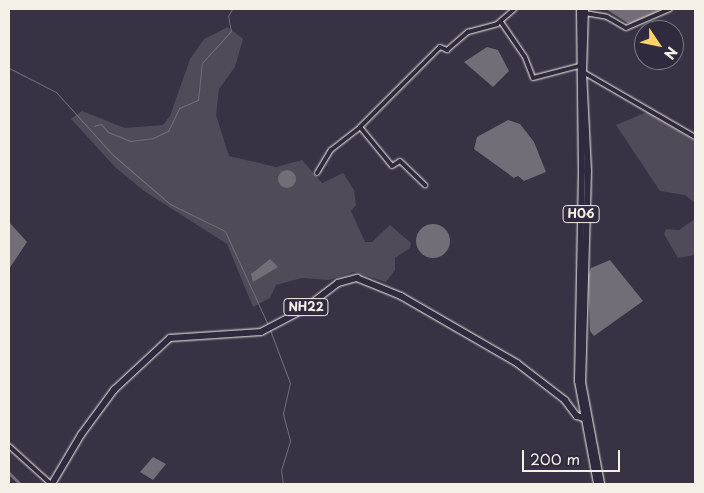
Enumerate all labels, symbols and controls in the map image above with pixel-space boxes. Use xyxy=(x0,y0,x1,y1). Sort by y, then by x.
north arrow xyxy=(634,20,684,70)
text: N xyxy=(659,43,683,64)
road number: H06 xyxy=(562,204,600,223)
road number: NH22 xyxy=(282,298,330,316)
scale bar xyxy=(524,440,622,472)
text: 200 m xyxy=(530,447,580,470)

